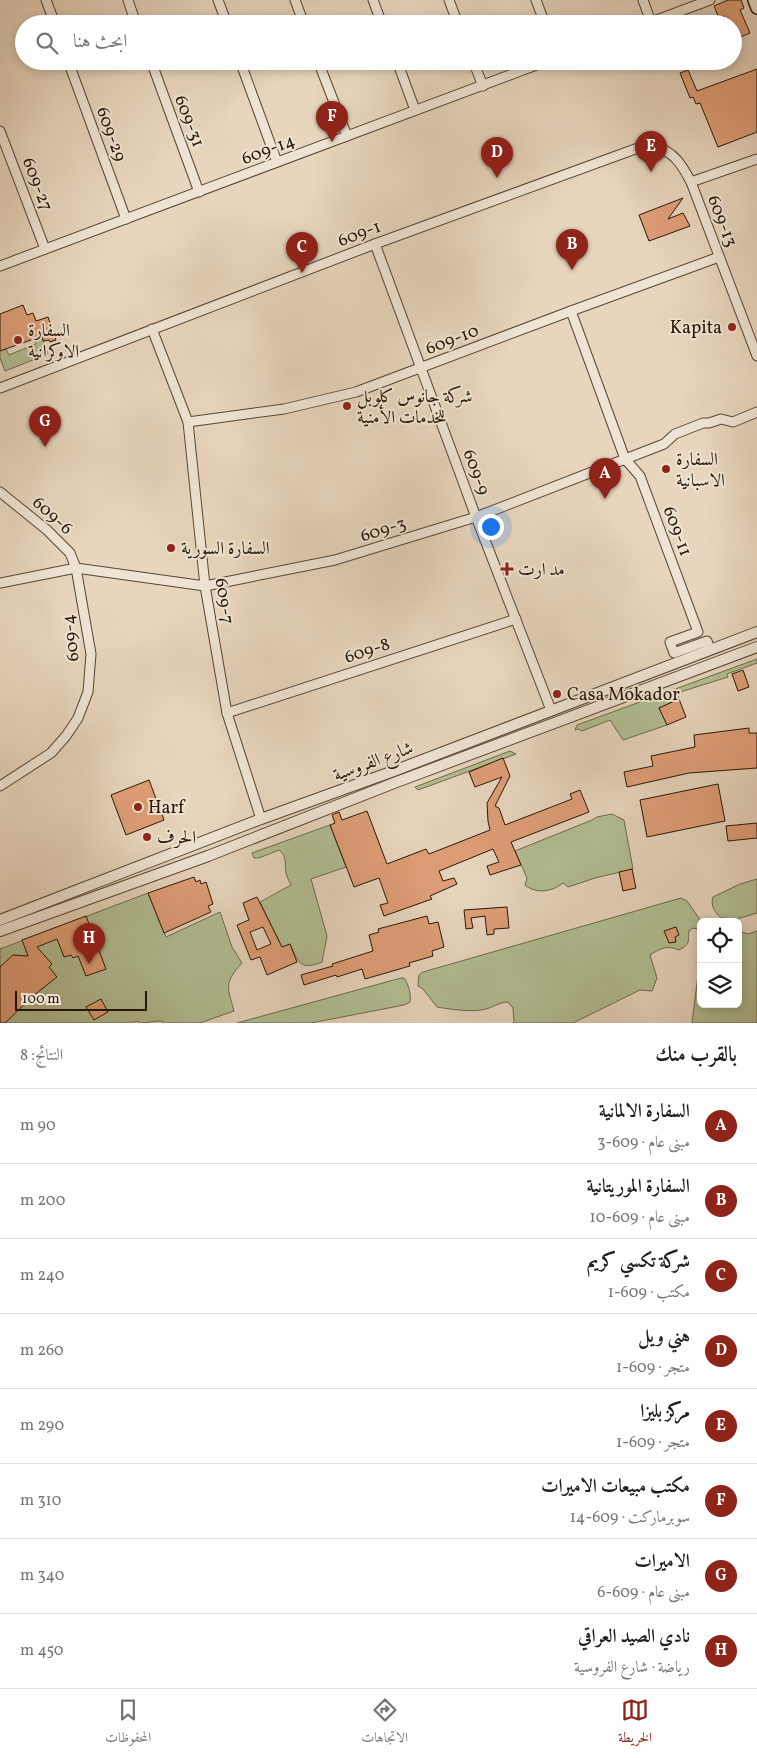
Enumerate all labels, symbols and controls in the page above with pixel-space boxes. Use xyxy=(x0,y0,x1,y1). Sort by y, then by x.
search box xyxy=(15,15,742,70)
icon: search xyxy=(33,29,61,57)
text: ابحث هنا xyxy=(73,29,127,55)
street label: 609-31 xyxy=(167,92,210,151)
pin: F xyxy=(316,101,348,142)
street label: 609-29 xyxy=(89,104,132,165)
street label: 609-14 xyxy=(238,129,299,172)
pin: E xyxy=(635,131,667,172)
pin: D xyxy=(481,137,513,178)
street label: 609-27 xyxy=(15,154,58,215)
street label: 609-13 xyxy=(700,192,743,251)
street label: 609-1 xyxy=(334,215,385,254)
pin: B xyxy=(556,229,588,270)
pin: C xyxy=(286,232,318,273)
place label: Kapita xyxy=(670,316,722,341)
place label: السفارة الاوكرانية xyxy=(28,319,79,365)
street label: 609-10 xyxy=(422,319,483,362)
marker: Kapita xyxy=(726,321,738,333)
marker: السفارة الاوكرانية xyxy=(12,334,24,346)
place label: شركة جانوس كلوبل للخدمات الأمنية xyxy=(357,385,473,431)
marker: شركة جانوس كلوبل للخدمات الأمنية xyxy=(341,400,353,412)
pin: G xyxy=(29,406,61,447)
street label: 609-9 xyxy=(456,446,495,499)
place label: السفارة الاسبانية xyxy=(676,448,725,494)
pin: A xyxy=(589,458,621,499)
marker: السفارة الاسبانية xyxy=(660,463,672,475)
street label: 609-6 xyxy=(26,491,78,541)
street label: 609-11 xyxy=(656,503,697,560)
street label: 609-3 xyxy=(357,512,409,549)
your location xyxy=(478,514,504,540)
place label: السفارة السورية xyxy=(181,537,270,562)
marker: السفارة السورية xyxy=(165,542,177,554)
place label: مد ارت xyxy=(518,558,565,583)
marker: مد ارت xyxy=(500,562,514,576)
street label: 609-7 xyxy=(208,576,239,626)
street label: 609-4 xyxy=(56,613,87,663)
street label: 609-8 xyxy=(341,632,394,671)
place label: Casa Mokador xyxy=(567,683,680,708)
marker: Casa Mokador xyxy=(551,688,563,700)
street label: شارع الفروسية xyxy=(330,736,417,789)
place label: Harf xyxy=(148,796,186,821)
marker: Harf xyxy=(132,801,144,813)
place label: الحرف xyxy=(157,826,196,851)
marker: الحرف xyxy=(141,831,153,843)
map controls xyxy=(697,918,742,1008)
button: locate xyxy=(697,918,742,963)
pin: H xyxy=(73,923,105,964)
button: layers xyxy=(697,963,742,1008)
scale bar xyxy=(15,988,148,1011)
text: 100 m xyxy=(22,990,60,1009)
text: بالقرب منك xyxy=(655,1041,737,1070)
text: النتائج: 8 xyxy=(20,1045,63,1067)
text: السفارة الالمانية xyxy=(599,1099,690,1125)
text: 90 m xyxy=(20,1115,56,1137)
text: A xyxy=(715,1115,727,1137)
text: مبنى عام · 609-3 xyxy=(597,1132,690,1154)
text: السفارة الموريتانية xyxy=(587,1174,690,1200)
text: 200 m xyxy=(20,1190,65,1212)
text: B xyxy=(716,1190,726,1212)
text: مبنى عام · 609-10 xyxy=(590,1207,690,1229)
text: شركة تكسي كريم xyxy=(587,1249,690,1275)
text: 240 m xyxy=(20,1265,64,1287)
text: C xyxy=(716,1265,726,1287)
text: مكتب · 609-1 xyxy=(608,1282,690,1304)
text: هني ويل xyxy=(638,1324,690,1350)
text: 260 m xyxy=(20,1340,64,1362)
text: D xyxy=(715,1340,727,1362)
text: متجر · 609-1 xyxy=(616,1357,690,1379)
text: مركز بليزا xyxy=(640,1399,690,1425)
text: 290 m xyxy=(20,1415,64,1437)
text: E xyxy=(716,1415,726,1437)
text: متجر · 609-1 xyxy=(616,1432,690,1454)
text: مكتب مبيعات الاميرات xyxy=(541,1474,690,1500)
text: 310 m xyxy=(20,1490,61,1512)
text: F xyxy=(716,1490,726,1512)
text: سوبرماركت · 609-14 xyxy=(570,1507,690,1529)
text: الاميرات xyxy=(634,1549,690,1575)
text: 340 m xyxy=(20,1565,64,1587)
text: G xyxy=(715,1565,727,1587)
text: مبنى عام · 609-6 xyxy=(597,1582,690,1604)
text: نادي الصيد العراقي xyxy=(578,1624,690,1650)
text: 450 m xyxy=(20,1640,63,1662)
text: H xyxy=(715,1640,727,1662)
text: رياضة · شارع الفروسية xyxy=(574,1657,690,1679)
tab: المحفوظات xyxy=(105,1696,151,1751)
tab: الاتجاهات xyxy=(361,1696,408,1751)
tab: الخريطة xyxy=(618,1696,652,1751)

